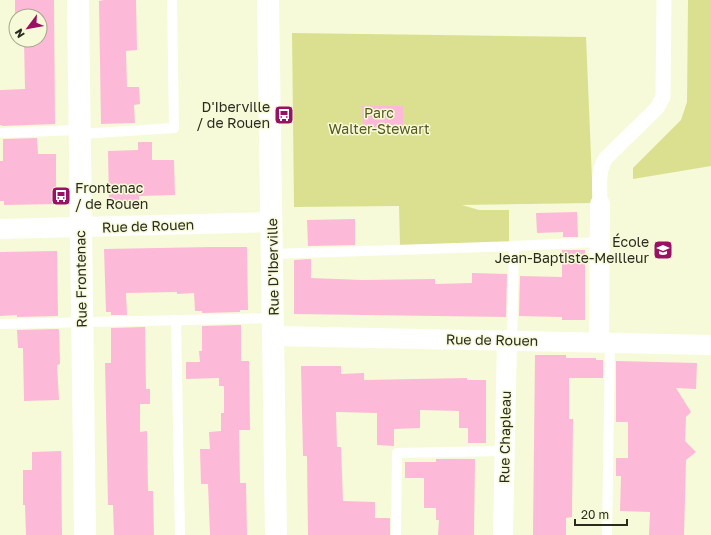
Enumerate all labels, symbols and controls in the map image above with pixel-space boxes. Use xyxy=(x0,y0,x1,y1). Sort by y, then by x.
north arrow xyxy=(8,8,48,48)
text: N xyxy=(11,27,27,41)
place label: D'Iberville / de Rouen xyxy=(197,98,270,131)
bus stop icon: D'Iberville / de Rouen xyxy=(273,104,295,126)
park label: Parc Walter-Stewart xyxy=(328,104,430,137)
place label: Frontenac / de Rouen xyxy=(75,179,148,212)
bus stop icon: Frontenac / de Rouen xyxy=(50,185,72,207)
street label: Rue de Rouen xyxy=(101,215,195,236)
street label: Rue D'Iberville xyxy=(263,218,282,316)
street label: Rue Frontenac xyxy=(71,230,90,328)
place label: École Jean-Baptiste-Meilleur xyxy=(495,233,650,266)
school or university icon: École Jean-Baptiste-Meilleur xyxy=(652,239,674,261)
street label: Rue de Rouen xyxy=(446,330,538,349)
street label: Rue Chapleau xyxy=(495,390,514,484)
scale bar xyxy=(575,501,627,527)
text: 20 m xyxy=(581,507,609,522)

